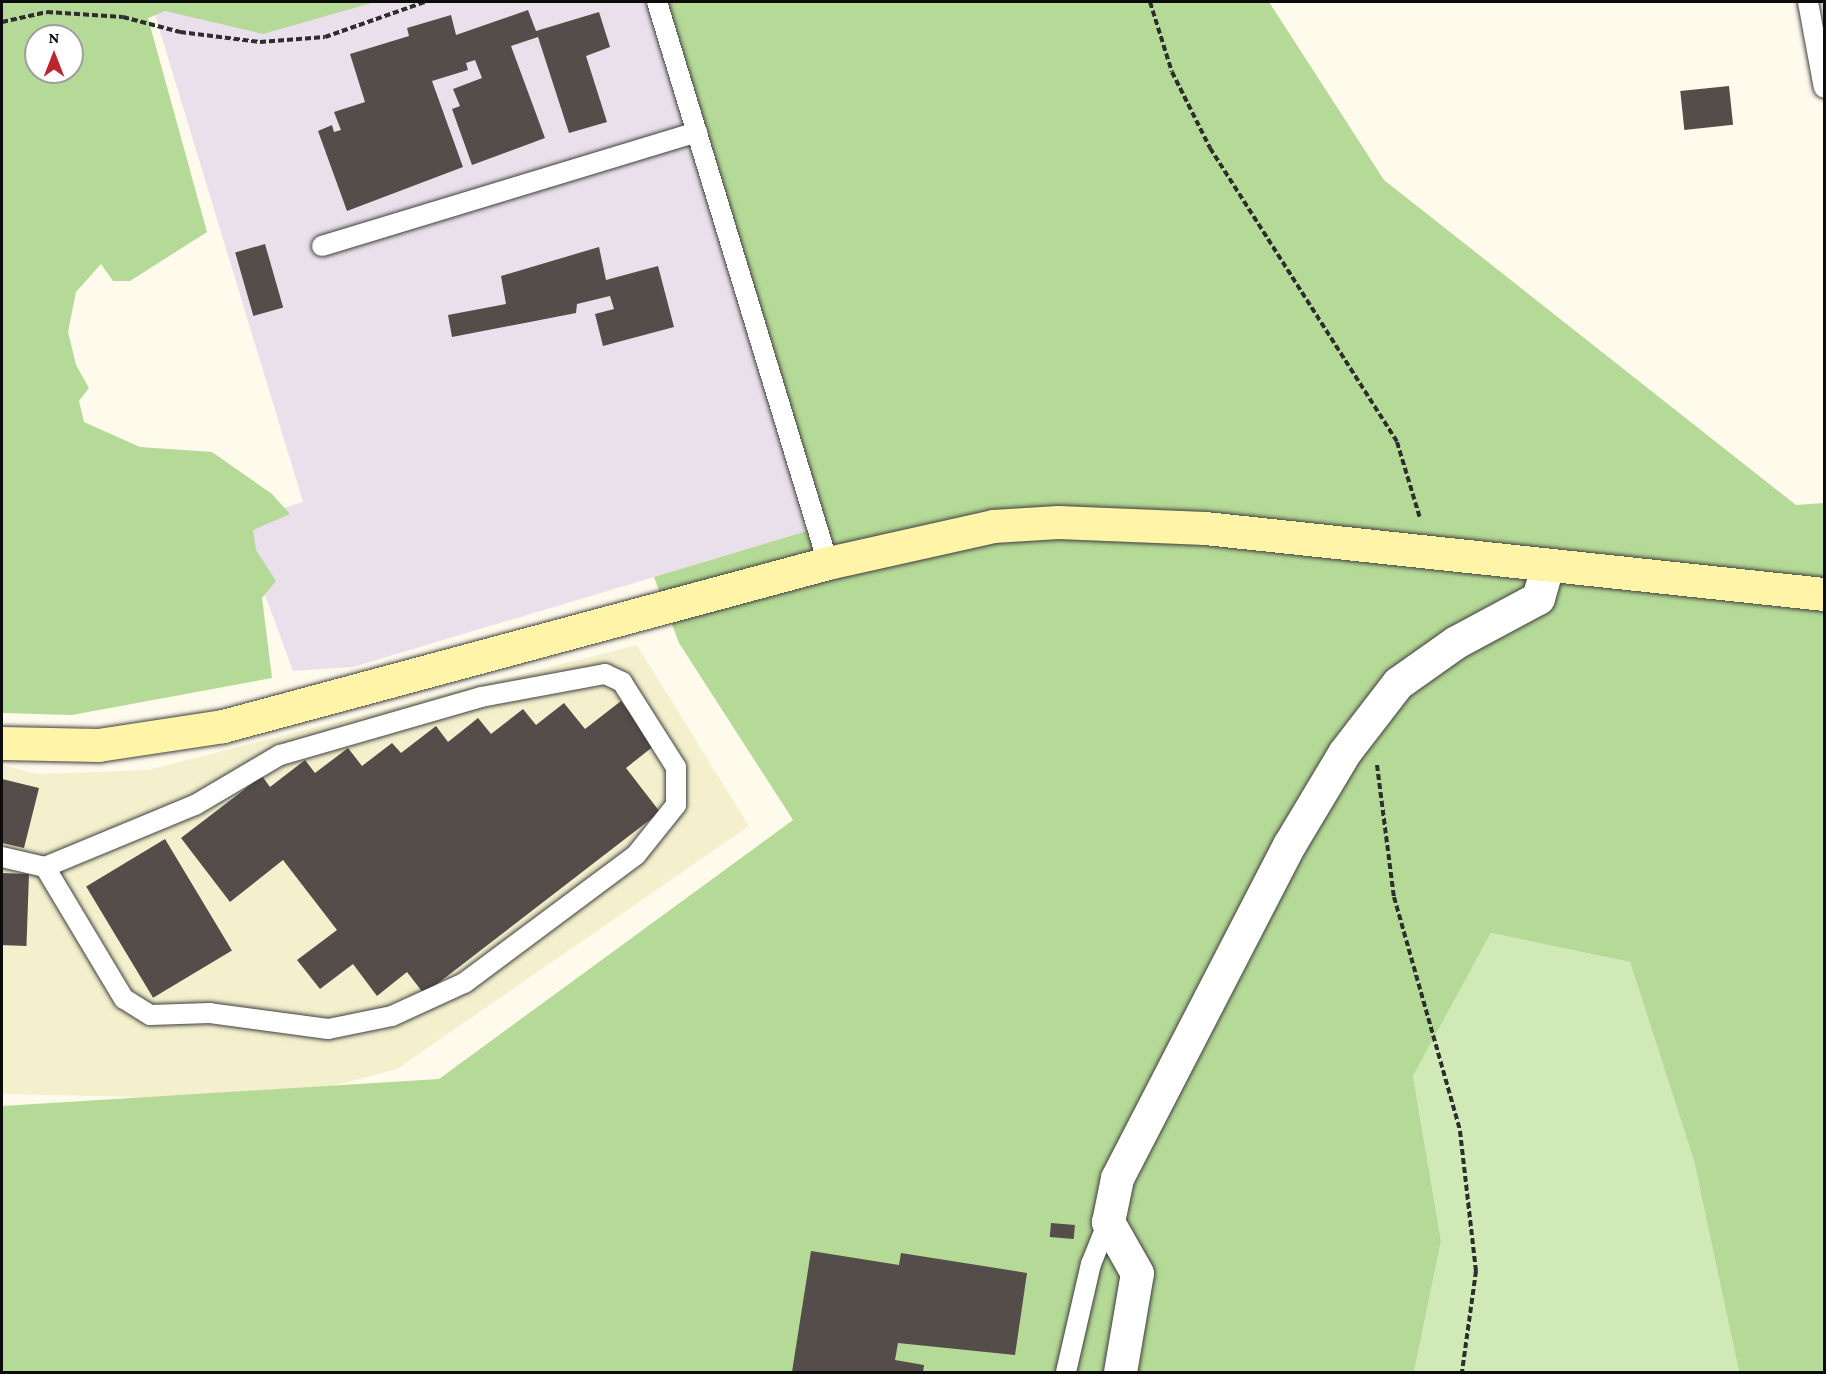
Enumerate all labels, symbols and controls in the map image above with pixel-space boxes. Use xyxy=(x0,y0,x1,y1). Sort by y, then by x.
north arrow xyxy=(24,24,84,84)
text: N xyxy=(49,29,59,46)

